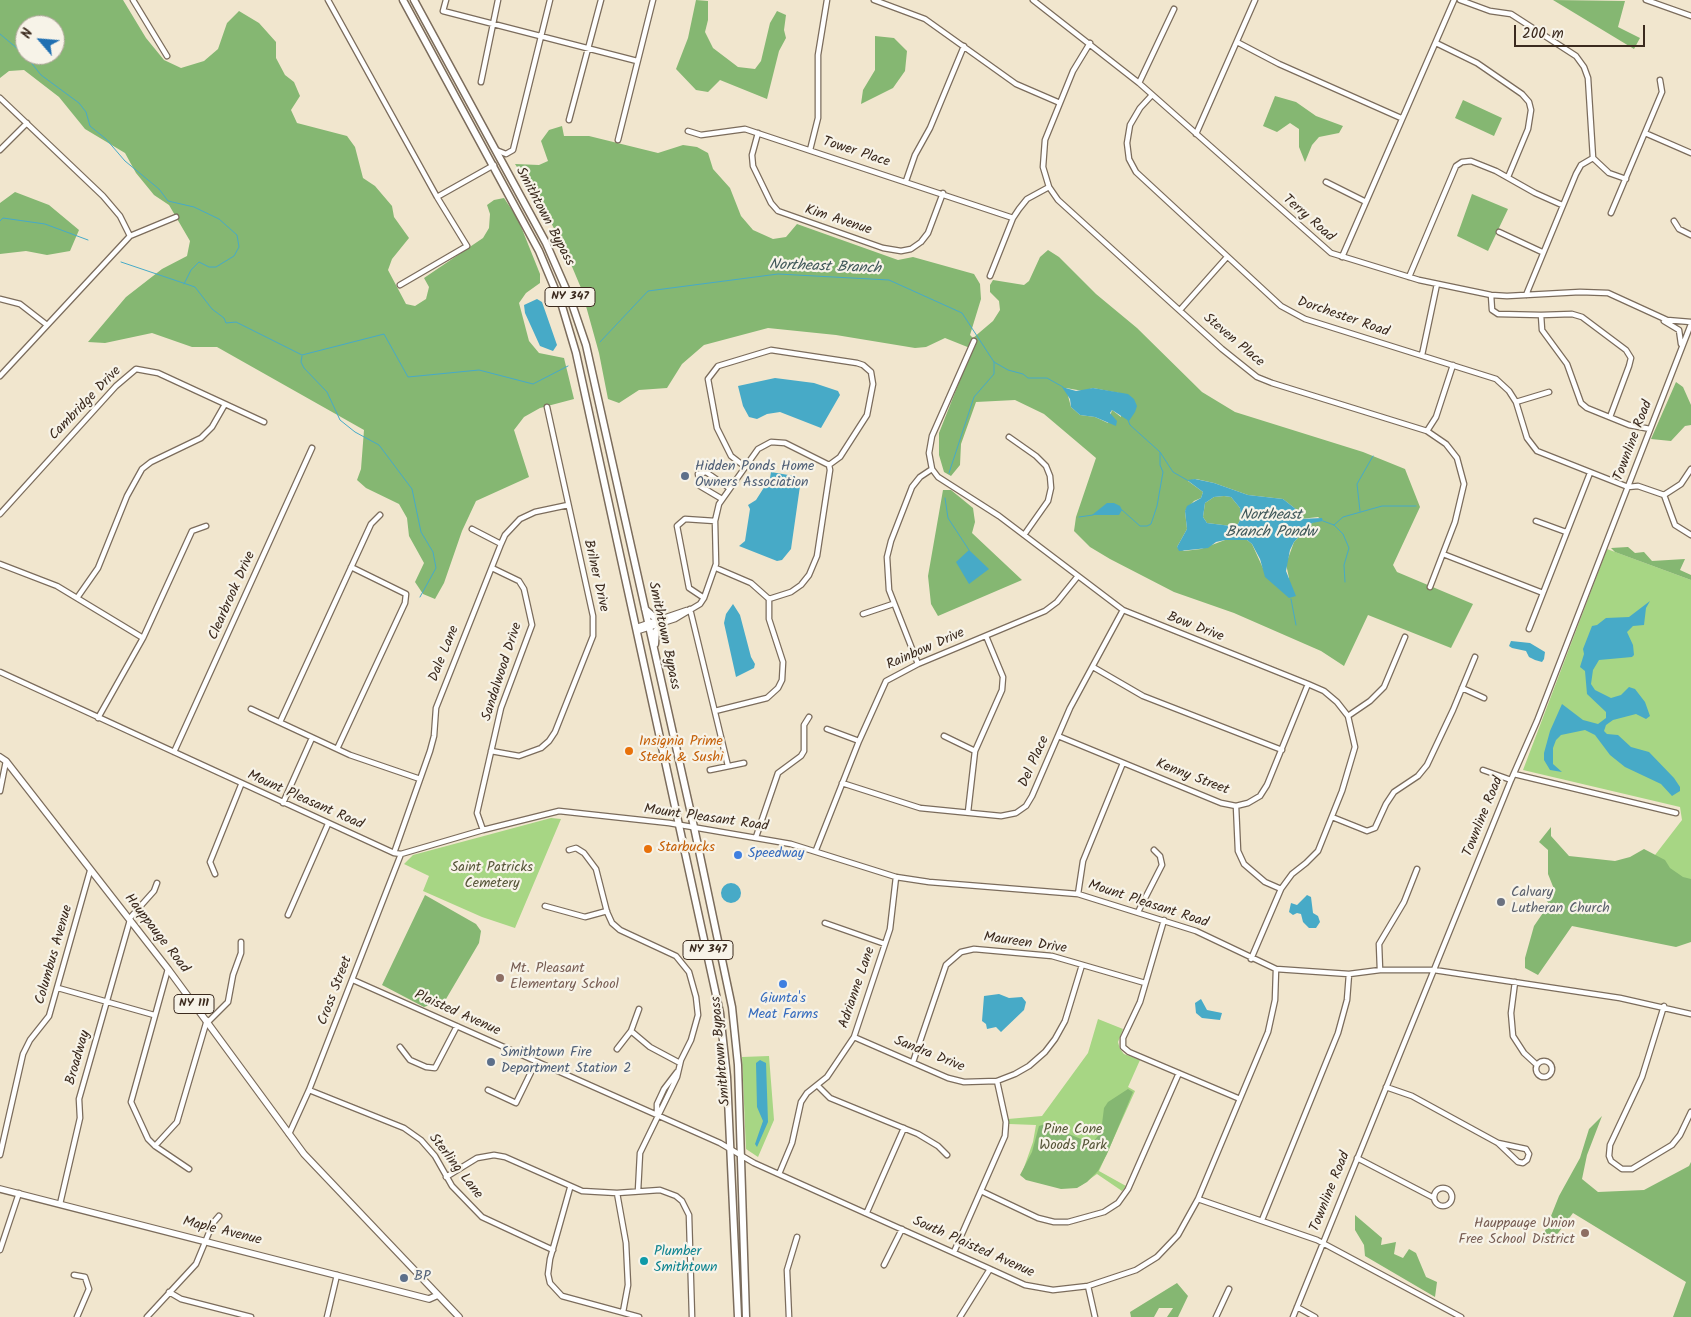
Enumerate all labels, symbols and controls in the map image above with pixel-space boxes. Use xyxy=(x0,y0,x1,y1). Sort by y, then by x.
north arrow xyxy=(15,15,65,65)
scale bar xyxy=(1516,15,1647,47)
text: 200 m xyxy=(1522,22,1564,46)
text: N xyxy=(16,25,39,43)
street label: Tower Place xyxy=(820,134,892,172)
street label: Smithtown Bypass xyxy=(511,165,577,269)
street label: Terry Road xyxy=(1279,192,1337,246)
street label: Kim Avenue xyxy=(802,202,874,240)
water label: Northeast Branch xyxy=(769,257,881,279)
road number: NY 347 xyxy=(545,288,595,306)
street label: Dorchester Road xyxy=(1295,294,1391,342)
street label: Steven Place xyxy=(1199,311,1267,371)
street label: Cambridge Drive xyxy=(47,364,125,444)
street label: Townline Road xyxy=(1611,398,1657,484)
place label: Hidden Ponds Home Owners Association xyxy=(695,460,814,492)
marker: Hidden Ponds Home Owners Association xyxy=(679,470,691,482)
water label: Northeast Branch Pondw xyxy=(1226,507,1316,542)
street label: Brilner Drive xyxy=(579,538,611,614)
street label: Clearbrook Drive xyxy=(206,549,260,643)
street label: Smithtown Bypass xyxy=(643,581,683,691)
street label: Bow Drive xyxy=(1164,609,1226,647)
street label: Sandalwood Drive xyxy=(479,621,527,723)
street label: Dale Lane xyxy=(426,624,464,684)
street label: Rainbow Drive xyxy=(884,625,968,675)
street label: Del Place xyxy=(1016,734,1054,790)
place label: Insignia Prime Steak & Sushi xyxy=(639,735,723,768)
marker: Insignia Prime Steak & Sushi xyxy=(623,745,635,757)
street label: Kenny Street xyxy=(1153,756,1231,800)
street label: Mount Pleasant Road xyxy=(244,768,366,834)
street label: Townline Road xyxy=(1460,774,1508,860)
street label: Mount Pleasant Road xyxy=(643,802,769,836)
place label: Starbucks xyxy=(658,841,715,857)
marker: Starbucks xyxy=(642,843,654,855)
place label: Speedway xyxy=(748,847,804,863)
marker: Speedway xyxy=(732,849,744,861)
park label: Saint Patricks Cemetery xyxy=(451,861,533,894)
street label: Mount Pleasant Road xyxy=(1086,878,1210,932)
place label: Calvary Lutheran Church xyxy=(1511,886,1610,919)
street label: Hauppauge Road xyxy=(120,891,192,977)
marker: Calvary Lutheran Church xyxy=(1495,896,1507,908)
street label: Columbus Avenue xyxy=(33,903,77,1007)
street label: Maureen Drive xyxy=(982,930,1068,958)
road number: NY 347 xyxy=(683,940,733,960)
street label: Adrianne Lane xyxy=(836,945,880,1031)
street label: Cross Street xyxy=(315,954,357,1028)
place label: Mt. Pleasant Elementary School xyxy=(510,962,619,994)
marker: Mt. Pleasant Elementary School xyxy=(494,972,506,984)
marker: Giunta's Meat Farms xyxy=(777,978,789,990)
street label: Plaisted Avenue xyxy=(411,988,503,1040)
place label: Giunta's Meat Farms xyxy=(748,992,818,1024)
road number: NY 111 xyxy=(174,994,214,1014)
street label: Smithtown Bypass xyxy=(709,996,735,1106)
street label: Broadway xyxy=(63,1029,95,1087)
street label: Sandra Drive xyxy=(891,1033,967,1077)
place label: Smithtown Fire Department Station 2 xyxy=(501,1046,631,1078)
marker: Smithtown Fire Department Station 2 xyxy=(485,1056,497,1068)
park label: Pine Cone Woods Park xyxy=(1039,1123,1107,1156)
street label: Sterling Lane xyxy=(424,1131,486,1203)
street label: Townline Road xyxy=(1307,1149,1355,1235)
street label: Maple Avenue xyxy=(181,1214,263,1250)
street label: South Plaisted Avenue xyxy=(910,1214,1036,1282)
place label: Hauppauge Union Free School District xyxy=(1459,1217,1575,1250)
marker: Hauppauge Union Free School District xyxy=(1579,1227,1591,1239)
place label: Plumber Smithtown xyxy=(654,1245,717,1278)
marker: Plumber Smithtown xyxy=(638,1255,650,1267)
place label: BP xyxy=(414,1270,431,1286)
marker: BP xyxy=(398,1272,410,1284)

